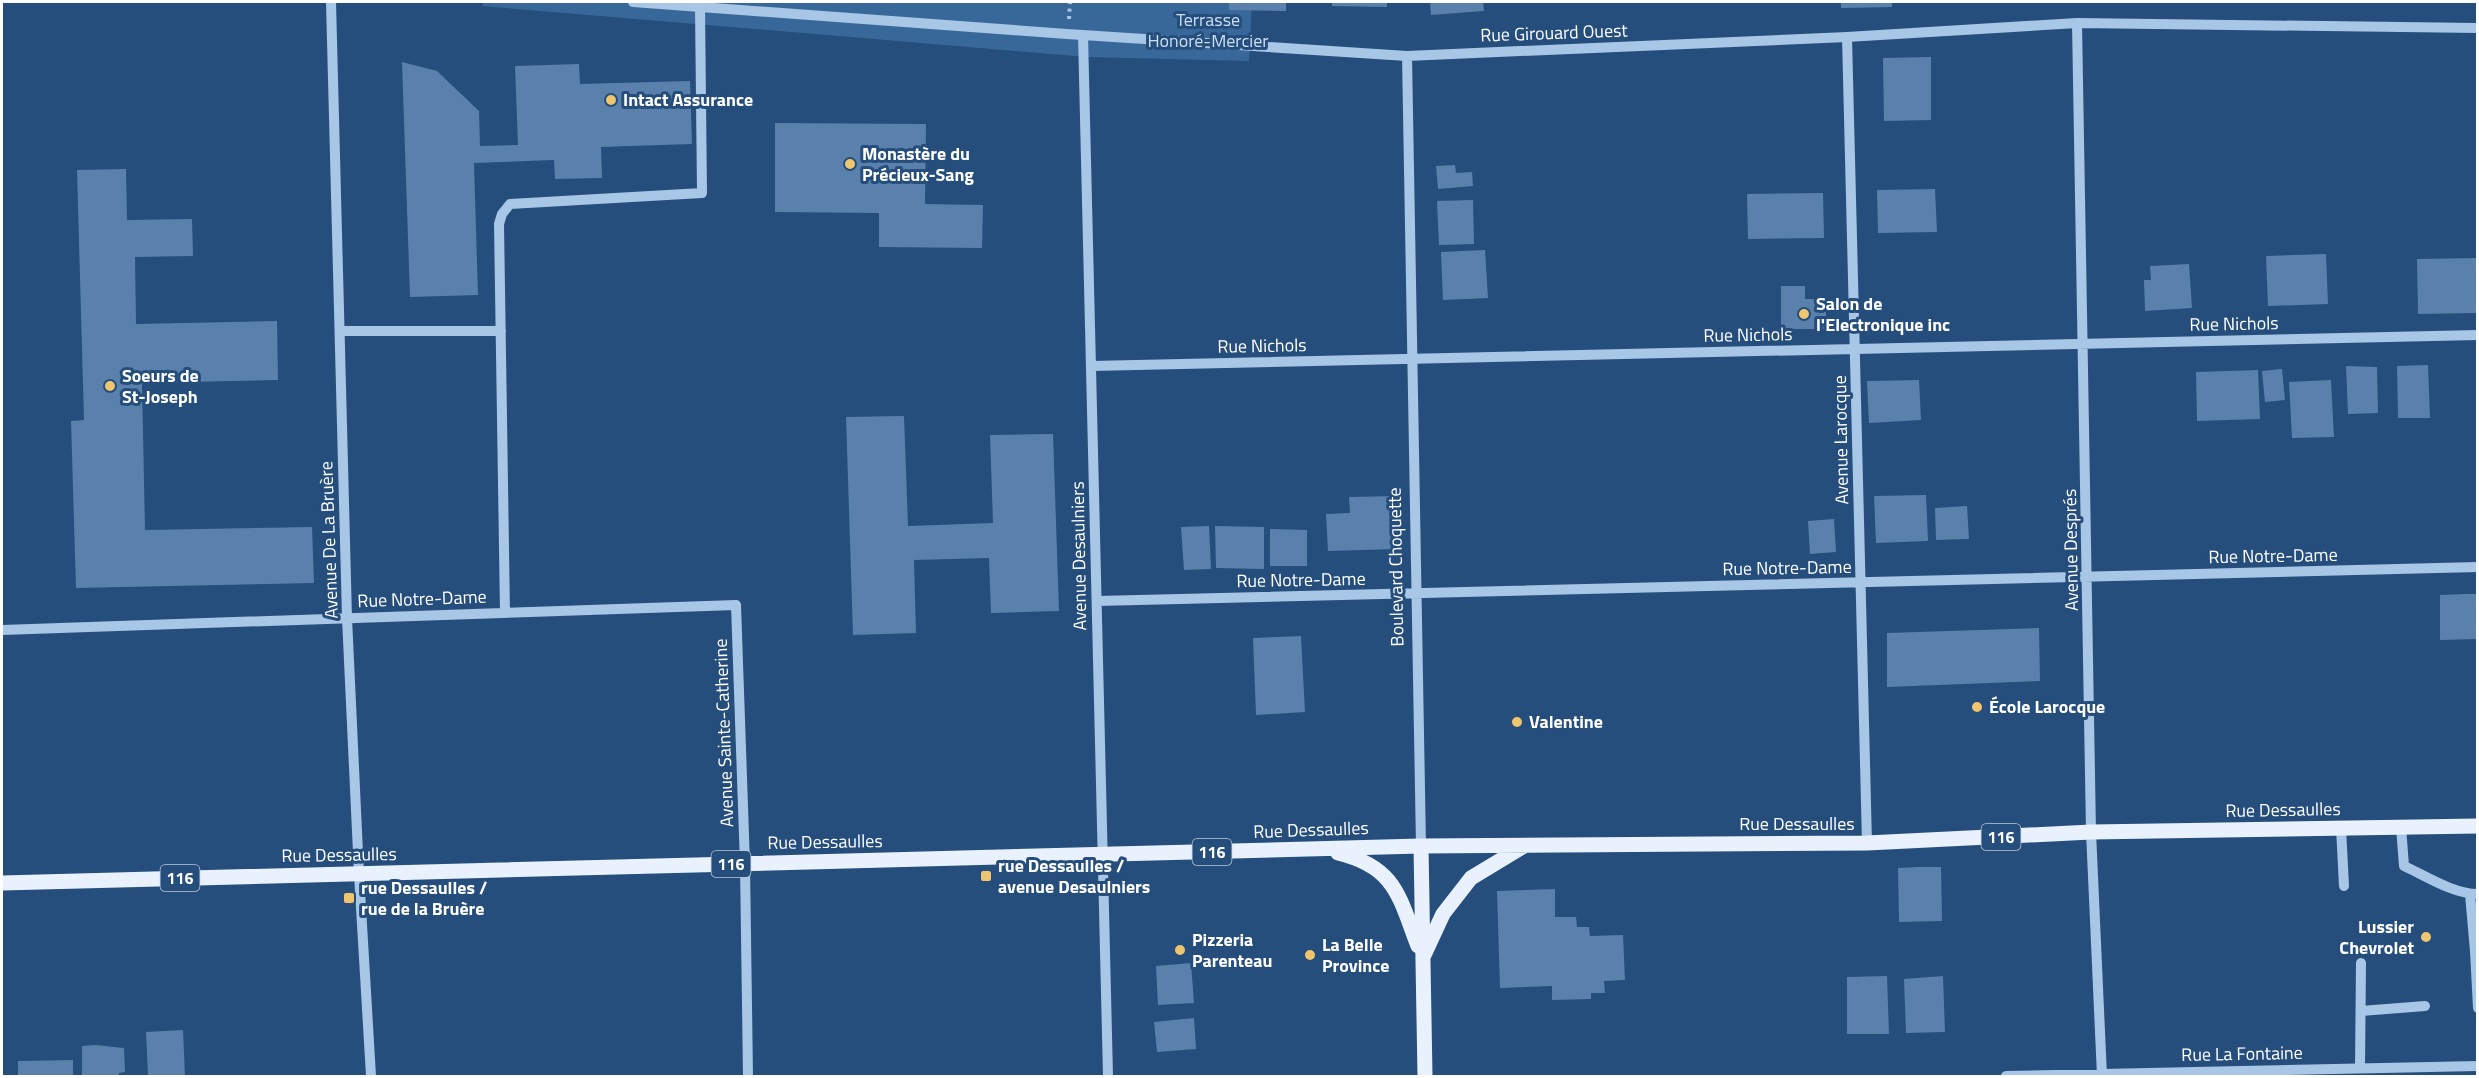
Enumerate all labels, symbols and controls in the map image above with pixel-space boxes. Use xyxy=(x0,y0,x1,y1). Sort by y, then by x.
park label: Terrasse Honoré-Mercier xyxy=(1147,6,1269,54)
street label: Rue Girouard Ouest xyxy=(1480,16,1629,49)
place label: Intact Assurance xyxy=(623,86,753,113)
marker: Intact Assurance xyxy=(604,93,618,107)
place label: Monastère du Précieux-Sang xyxy=(862,140,974,188)
marker: Monastère du Précieux-Sang xyxy=(843,157,857,171)
place label: Salon de l'Electronique inc xyxy=(1816,290,1950,338)
marker: Salon de l'Electronique inc xyxy=(1797,307,1811,321)
street label: Rue Nichols xyxy=(2189,309,2279,338)
street label: Rue Nichols xyxy=(1703,320,1793,349)
street label: Rue Nichols xyxy=(1217,331,1307,360)
place label: Soeurs de St-Joseph xyxy=(122,362,199,410)
street label: Avenue Larocque xyxy=(1826,375,1855,505)
marker: Soeurs de St-Joseph xyxy=(103,379,117,393)
street label: Avenue De La Bruère xyxy=(312,461,345,619)
street label: Avenue Desaulniers xyxy=(1064,481,1093,631)
street label: Boulevard Choquette xyxy=(1381,487,1410,647)
street label: Avenue Després xyxy=(2056,489,2085,611)
street label: Rue Notre-Dame xyxy=(2208,541,2338,570)
street label: Rue Notre-Dame xyxy=(1722,553,1852,582)
street label: Rue Notre-Dame xyxy=(1236,565,1366,594)
street label: Rue Notre-Dame xyxy=(357,583,487,614)
street label: Avenue Sainte-Catherine xyxy=(707,638,740,828)
place label: École Larocque xyxy=(1989,693,2105,720)
marker: École Larocque xyxy=(1970,700,1984,714)
place label: Valentine xyxy=(1529,708,1603,735)
marker: Valentine xyxy=(1510,715,1524,729)
street label: Rue Dessaulles xyxy=(2225,795,2341,824)
street label: Rue Dessaulles xyxy=(1739,810,1855,837)
street label: Rue Dessaulles xyxy=(1253,814,1369,845)
road number: 116 xyxy=(1982,824,2020,850)
street label: Rue Dessaulles xyxy=(767,827,883,856)
road number: 116 xyxy=(1192,839,1232,865)
street label: Rue Dessaulles xyxy=(281,840,397,869)
road number: 116 xyxy=(712,851,750,877)
place label: rue Dessaulles / avenue Desaulniers xyxy=(998,852,1150,900)
road number: 116 xyxy=(160,865,200,891)
marker: rue Dessaulles / avenue Desaulniers xyxy=(979,869,993,883)
place label: rue Dessaulles / rue de la Bruère xyxy=(361,874,487,922)
marker: rue Dessaulles / rue de la Bruère xyxy=(342,891,356,905)
place label: Lussier Chevrolet xyxy=(2339,913,2414,961)
place label: Pizzeria Parenteau xyxy=(1192,926,1272,974)
marker: Lussier Chevrolet xyxy=(2419,930,2433,944)
place label: La Belle Province xyxy=(1322,931,1389,979)
marker: Pizzeria Parenteau xyxy=(1173,943,1187,957)
marker: La Belle Province xyxy=(1303,948,1317,962)
street label: Rue La Fontaine xyxy=(2181,1039,2303,1068)

